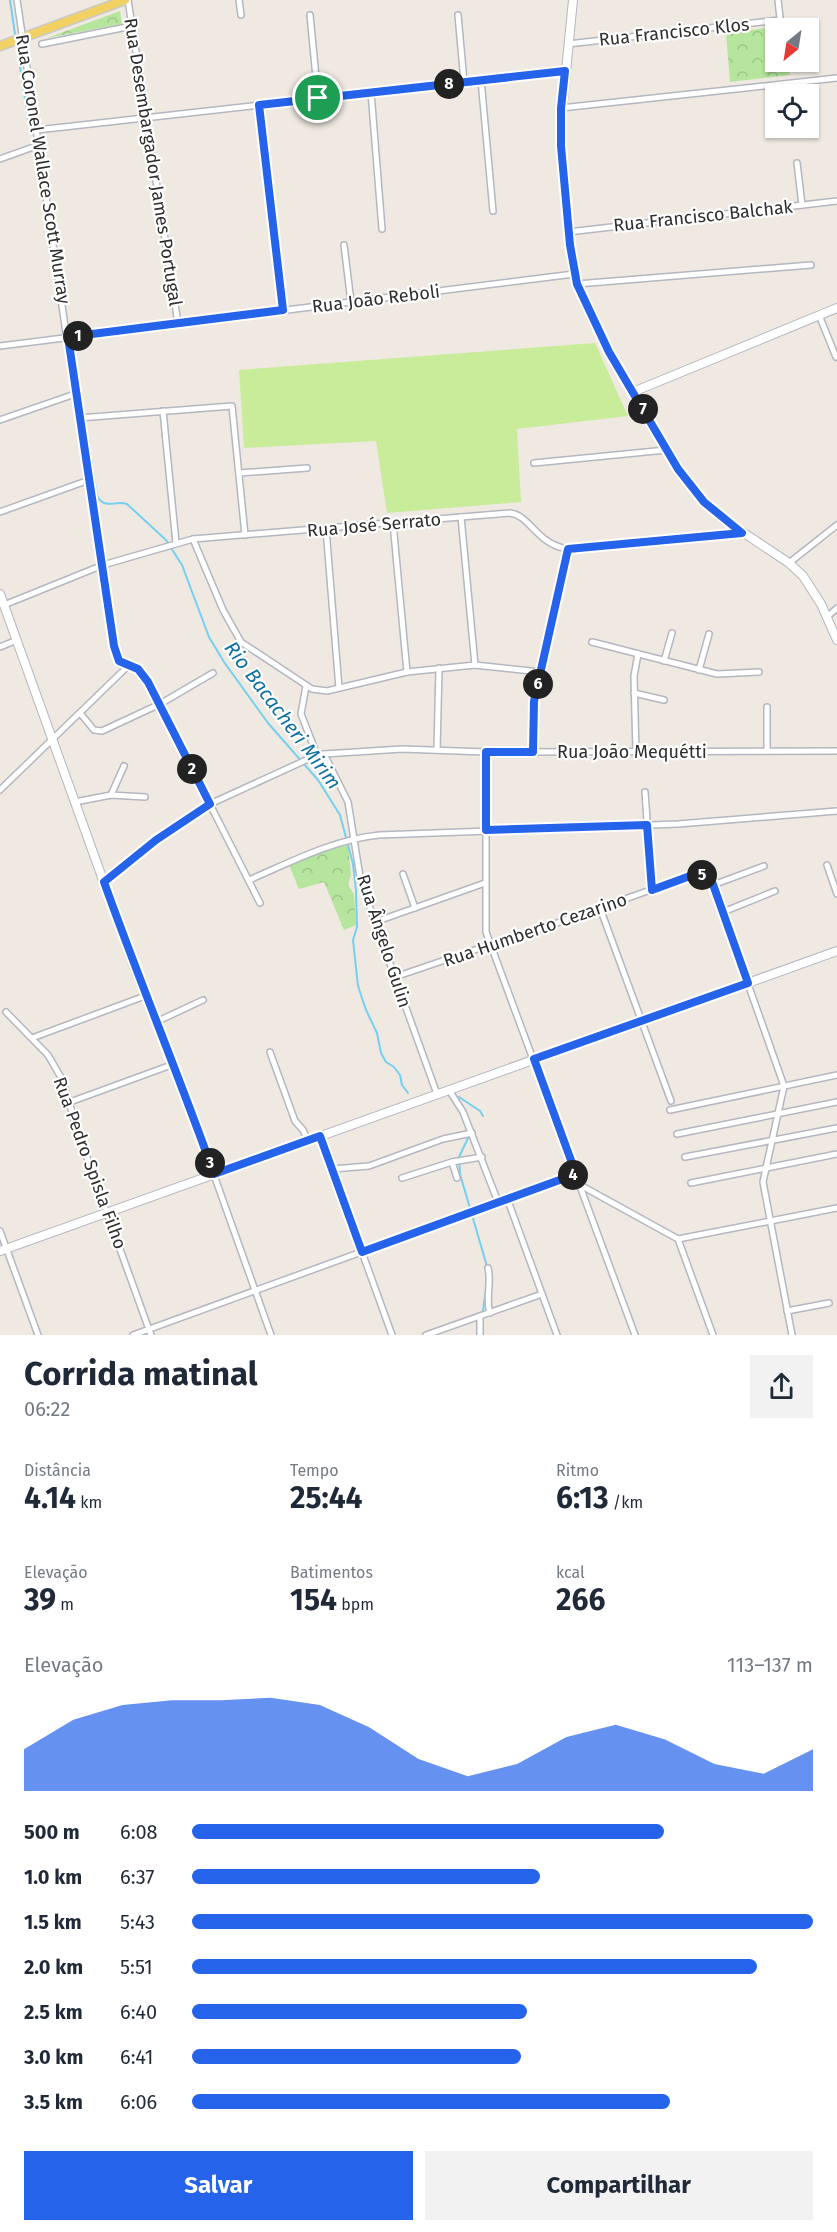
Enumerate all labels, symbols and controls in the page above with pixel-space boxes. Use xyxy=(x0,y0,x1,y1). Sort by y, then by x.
street label: Rua Francisco Klos xyxy=(598,13,750,51)
street label: Rua Desembargador James Portugal xyxy=(119,16,187,308)
north arrow xyxy=(765,18,819,72)
map controls xyxy=(765,18,819,138)
street label: Rua Coronel Wallace Scott Murray xyxy=(11,32,75,306)
pin: 8 xyxy=(434,69,464,99)
pin xyxy=(292,72,343,123)
text: 8 xyxy=(444,74,454,93)
icon: arrive xyxy=(301,81,334,114)
button: locate xyxy=(765,84,819,138)
street label: Rua Francisco Balchak xyxy=(612,196,795,236)
street label: Rua João Reboli xyxy=(311,280,441,318)
pin: 1 xyxy=(63,321,93,351)
text: 1 xyxy=(74,326,82,345)
pin: 7 xyxy=(628,394,658,424)
text: 7 xyxy=(639,399,647,418)
street label: Rua José Serrato xyxy=(306,508,442,542)
water label: Rio Bacacheri Mirim xyxy=(220,636,346,794)
pin: 6 xyxy=(523,669,553,699)
text: 6 xyxy=(533,674,543,693)
street label: Rua João Mequétti xyxy=(557,741,707,763)
pin: 2 xyxy=(177,754,207,784)
text: 2 xyxy=(188,759,196,778)
pin: 5 xyxy=(687,860,717,890)
text: 5 xyxy=(698,865,706,884)
street label: Rua Ângelo Gulin xyxy=(352,872,416,1010)
street label: Rua Humberto Cezarino xyxy=(440,888,630,972)
street label: Rua Pedro Spisla Filho xyxy=(49,1074,131,1252)
pin: 3 xyxy=(195,1148,225,1178)
text: 3 xyxy=(206,1153,214,1172)
pin: 4 xyxy=(558,1160,588,1190)
text: 4 xyxy=(568,1165,578,1184)
text: Corrida matinal xyxy=(24,1354,258,1394)
button: share xyxy=(750,1355,813,1418)
text: 06:22 xyxy=(24,1397,70,1421)
text: Distância xyxy=(24,1461,91,1480)
text: Tempo xyxy=(290,1461,339,1480)
text: Ritmo xyxy=(556,1461,599,1480)
text: 4.14 xyxy=(24,1480,76,1516)
text: 25:44 xyxy=(290,1480,363,1516)
text: 6:13 xyxy=(556,1480,609,1516)
text: km xyxy=(76,1493,102,1512)
text: /km xyxy=(609,1493,643,1512)
text: Elevação xyxy=(24,1563,88,1582)
text: Batimentos xyxy=(290,1563,373,1582)
text: kcal xyxy=(556,1563,585,1582)
text: 39 xyxy=(24,1582,56,1618)
text: 154 xyxy=(290,1582,337,1618)
text: 266 xyxy=(556,1582,605,1618)
text: m xyxy=(56,1595,74,1614)
text: bpm xyxy=(337,1595,374,1614)
text: Elevação xyxy=(24,1653,103,1677)
text: 113–137 m xyxy=(727,1653,813,1677)
text: 500 m xyxy=(24,1820,80,1844)
text: 6:08 xyxy=(120,1820,158,1844)
text: 1.0 km xyxy=(24,1865,82,1889)
text: 6:37 xyxy=(120,1865,154,1889)
text: 1.5 km xyxy=(24,1910,82,1934)
text: 5:43 xyxy=(120,1910,155,1934)
text: 2.0 km xyxy=(24,1955,83,1979)
text: 5:51 xyxy=(120,1955,153,1979)
text: 2.5 km xyxy=(24,2000,83,2024)
text: 6:40 xyxy=(120,2000,157,2024)
text: 3.0 km xyxy=(24,2045,83,2069)
text: 6:41 xyxy=(120,2045,154,2069)
text: 3.5 km xyxy=(24,2090,83,2114)
text: 6:06 xyxy=(120,2090,157,2114)
button: Salvar xyxy=(24,2151,413,2220)
button: Compartilhar xyxy=(425,2151,813,2220)

